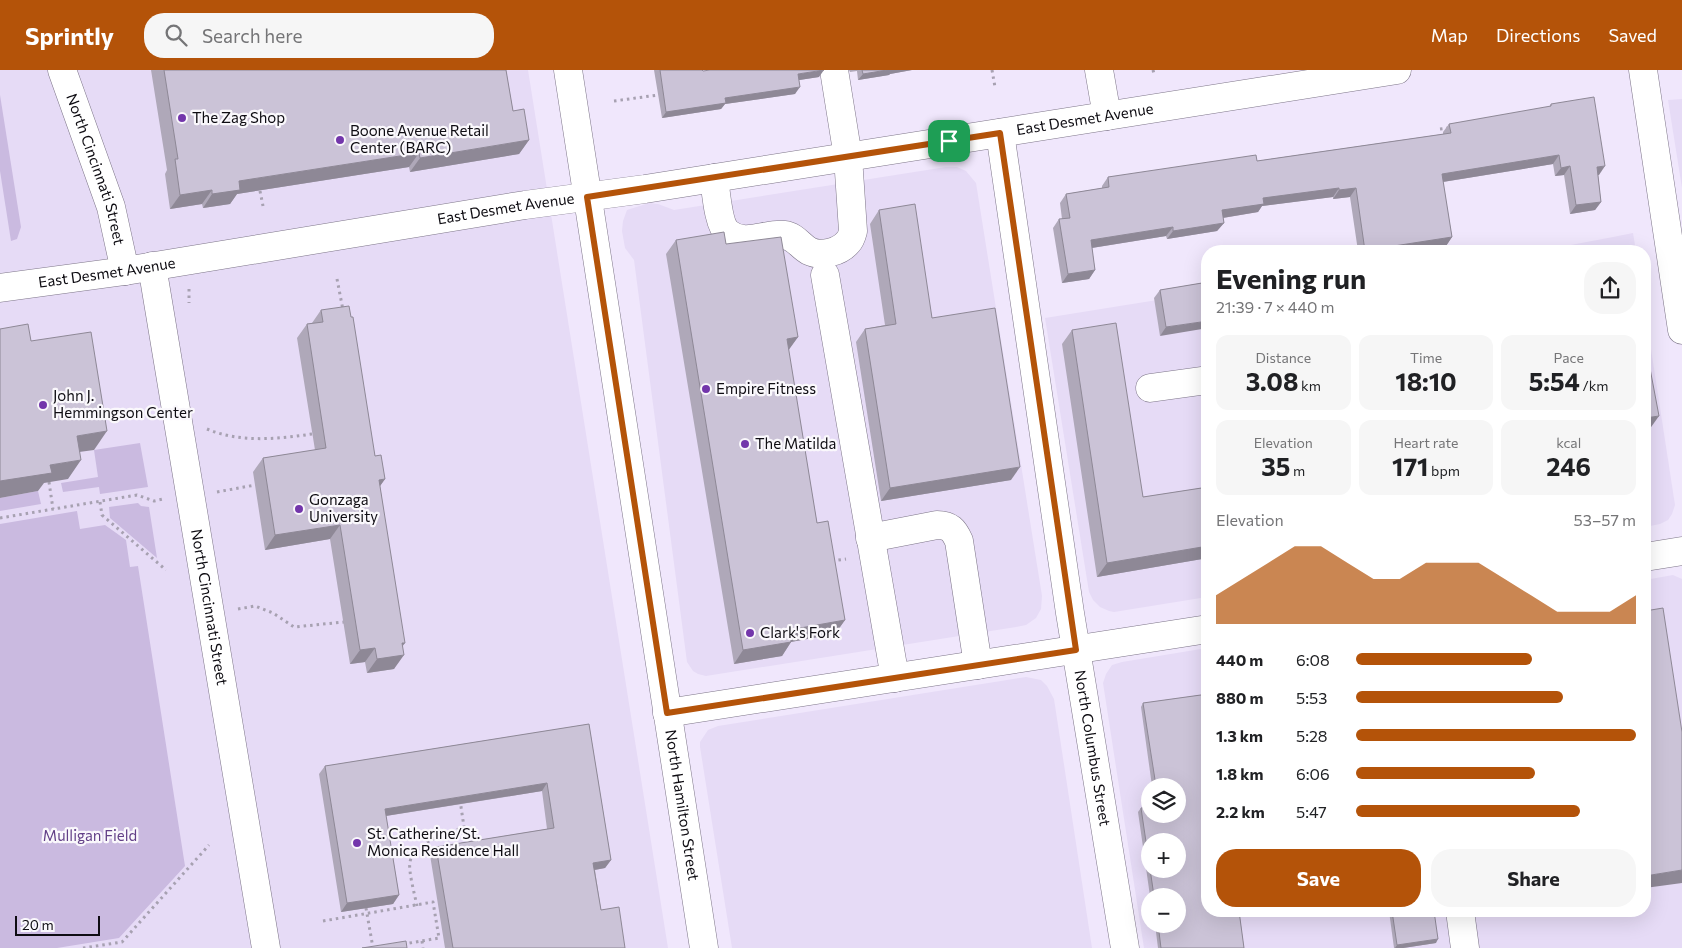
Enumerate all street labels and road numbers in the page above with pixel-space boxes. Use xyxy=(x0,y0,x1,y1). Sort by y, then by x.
street label: North Cincinnati Street xyxy=(63,91,129,246)
street label: East Desmet Avenue xyxy=(1015,99,1155,138)
street label: East Desmet Avenue xyxy=(436,189,575,227)
street label: East Desmet Avenue xyxy=(37,253,177,291)
street label: North Cincinnati Street xyxy=(188,528,232,687)
street label: North Columbus Street xyxy=(1071,669,1115,827)
street label: North Hamilton Street xyxy=(662,728,703,882)

